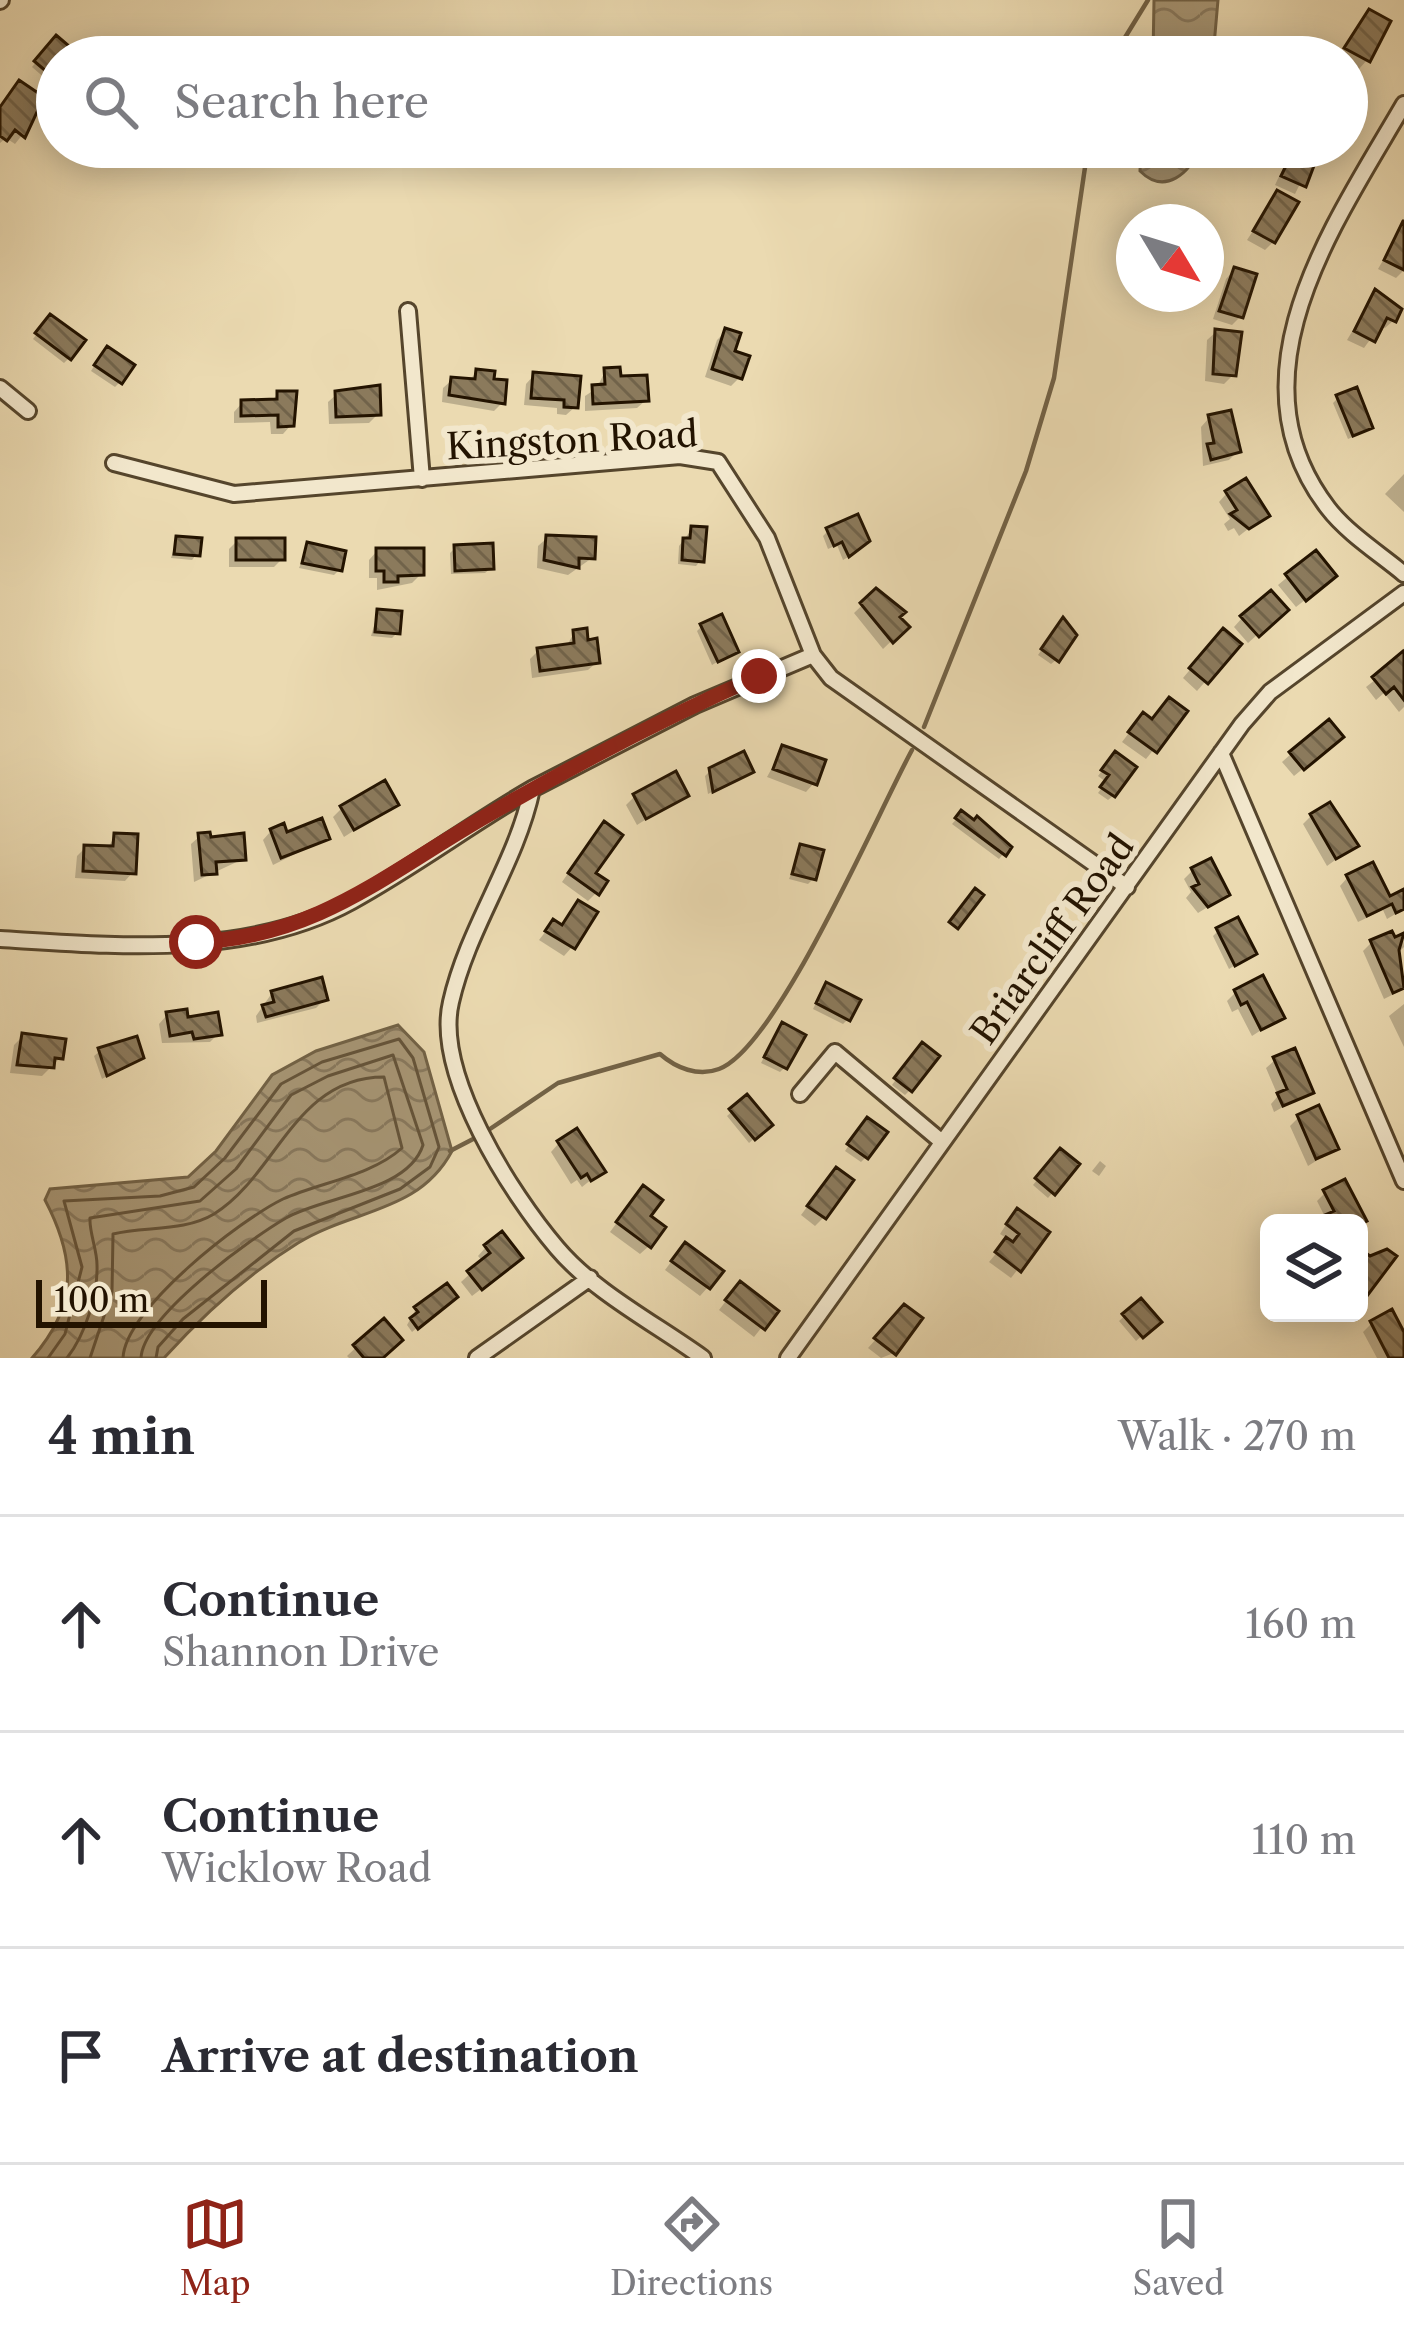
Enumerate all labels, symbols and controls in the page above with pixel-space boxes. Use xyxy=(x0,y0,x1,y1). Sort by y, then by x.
search box xyxy=(36,36,1368,168)
icon: search xyxy=(78,69,144,135)
text: Search here xyxy=(174,74,429,130)
north arrow xyxy=(1116,204,1224,312)
street label: Kingston Road xyxy=(445,411,699,469)
route end xyxy=(732,649,786,703)
street label: Briarcliff Road xyxy=(961,825,1143,1053)
route start xyxy=(169,915,223,969)
map controls xyxy=(1260,1214,1368,1322)
button: layers xyxy=(1260,1214,1368,1322)
scale bar xyxy=(36,1274,267,1327)
text: 100 m xyxy=(54,1280,149,1321)
text: 4 min xyxy=(48,1405,195,1467)
text: Walk · 270 m xyxy=(1118,1412,1356,1460)
text: Continue xyxy=(162,1572,379,1628)
icon: ahead xyxy=(48,1591,114,1657)
text: 160 m xyxy=(1245,1600,1356,1648)
text: Shannon Drive xyxy=(162,1628,439,1676)
text: Continue xyxy=(162,1788,379,1844)
icon: ahead xyxy=(48,1807,114,1873)
text: 110 m xyxy=(1252,1816,1356,1864)
text: Wicklow Road xyxy=(162,1844,432,1892)
icon: arrive xyxy=(48,2023,114,2089)
text: Arrive at destination xyxy=(162,2028,639,2084)
tab: Map xyxy=(180,2191,251,2304)
tab: Directions xyxy=(610,2191,773,2304)
tab: Saved xyxy=(1133,2191,1224,2304)

